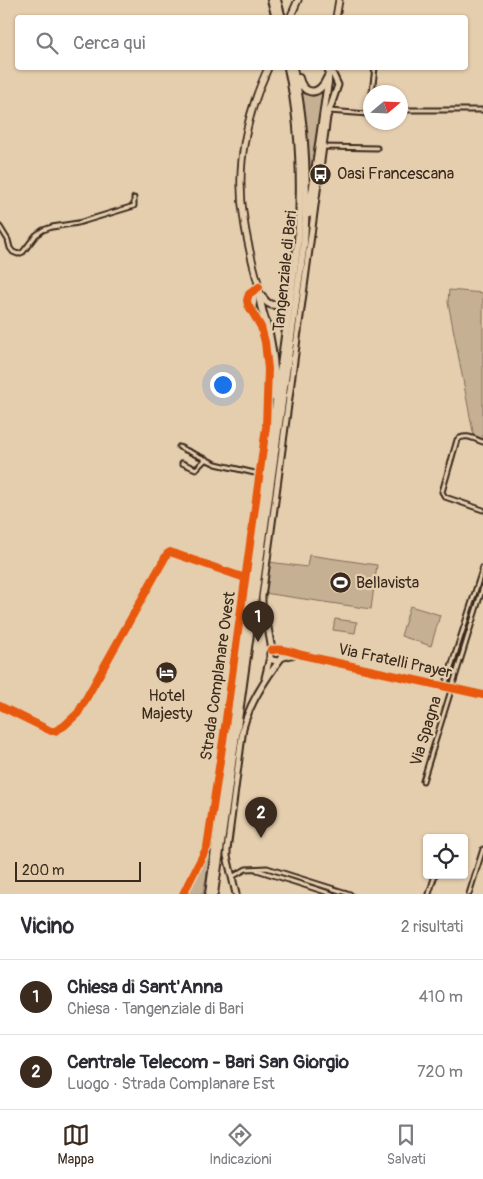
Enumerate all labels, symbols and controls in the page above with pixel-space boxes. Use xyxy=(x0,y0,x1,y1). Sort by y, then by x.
search box xyxy=(15,15,468,70)
icon: search xyxy=(33,29,61,57)
text: Cerca qui xyxy=(73,31,145,55)
north arrow xyxy=(363,85,408,130)
bus stop icon: Oasi Francescana xyxy=(309,162,333,186)
place label: Oasi Francescana xyxy=(337,164,454,184)
street label: Tangenziale di Bari xyxy=(269,209,301,333)
your location xyxy=(210,372,236,398)
sports icon: Bellavista xyxy=(328,571,352,595)
place label: Bellavista xyxy=(356,573,419,593)
street label: Strada Complanare Ovest xyxy=(196,590,240,762)
pin: 1 xyxy=(242,601,274,642)
street label: Via Fratelli Prayer xyxy=(336,639,454,683)
hotel icon: Hotel Majesty xyxy=(155,660,179,684)
place label: Hotel Majesty xyxy=(142,686,193,724)
street label: Via Spagna xyxy=(406,694,446,768)
pin: 2 xyxy=(245,797,277,838)
map controls xyxy=(423,834,468,879)
button: locate xyxy=(423,834,468,879)
scale bar xyxy=(15,859,141,882)
text: 200 m xyxy=(22,862,64,879)
text: Vicino xyxy=(20,913,74,940)
text: 2 risultati xyxy=(401,917,463,937)
text: Chiesa di Sant'Anna xyxy=(67,975,223,999)
text: 1 xyxy=(33,987,39,1007)
text: 410 m xyxy=(419,987,463,1007)
text: Chiesa · Tangenziale di Bari xyxy=(67,999,244,1019)
text: Centrale Telecom - Bari San Giorgio xyxy=(67,1050,349,1074)
text: 2 xyxy=(32,1062,40,1082)
text: 720 m xyxy=(417,1062,463,1082)
text: Luogo · Strada Complanare Est xyxy=(67,1074,275,1094)
tab: Mappa xyxy=(58,1121,94,1168)
tab: Indicazioni xyxy=(209,1121,272,1168)
tab: Salvati xyxy=(387,1121,425,1168)

